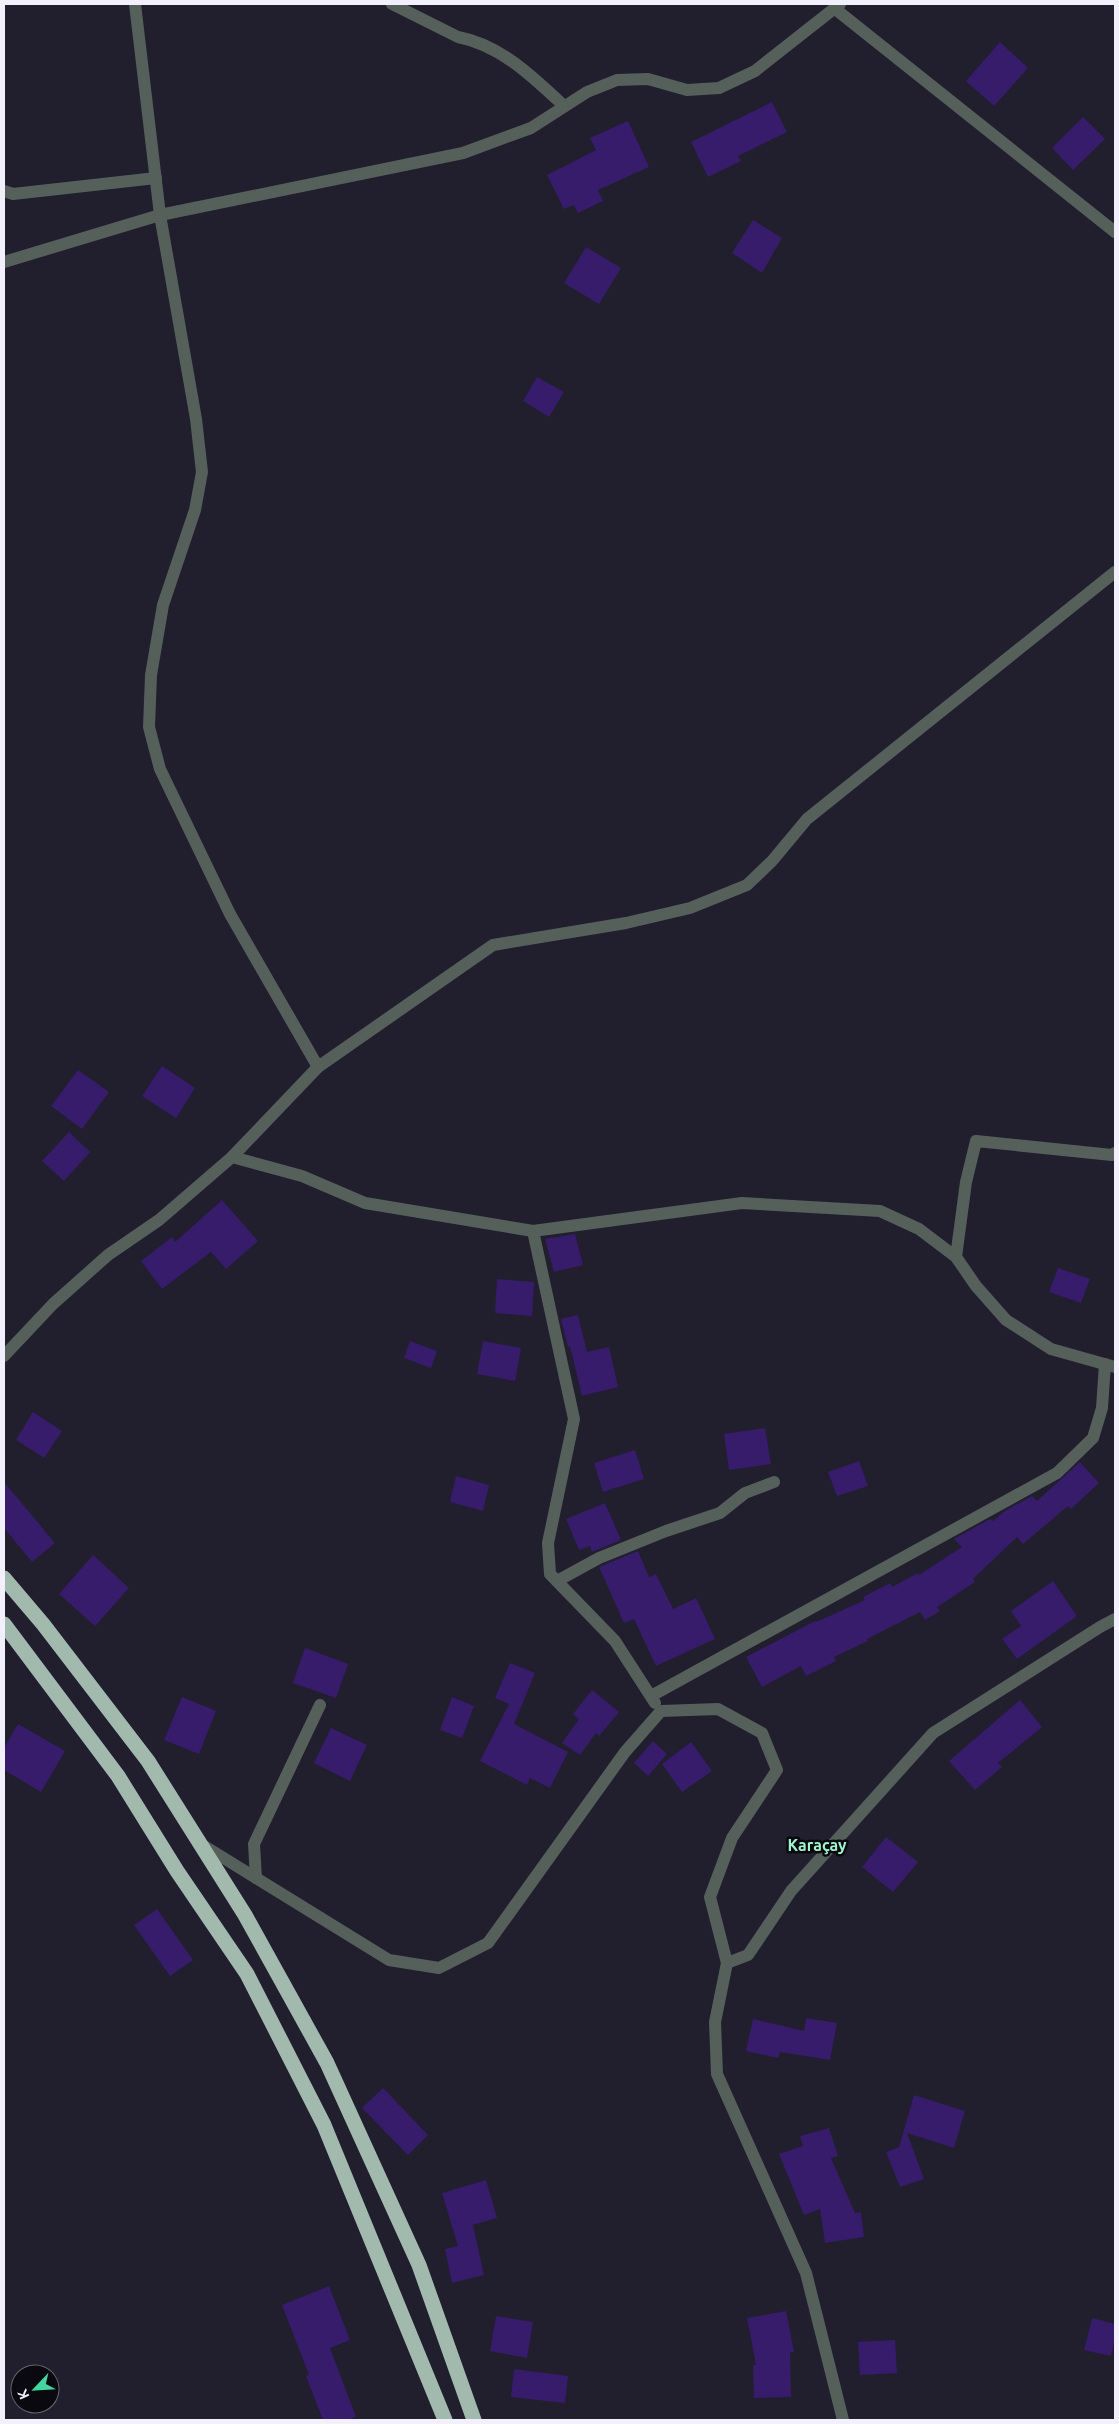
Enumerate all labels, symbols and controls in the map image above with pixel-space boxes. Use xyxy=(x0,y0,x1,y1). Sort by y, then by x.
district label: Karaçay xyxy=(788,1836,847,1855)
north arrow xyxy=(10,2364,60,2414)
text: K xyxy=(14,2386,32,2402)

